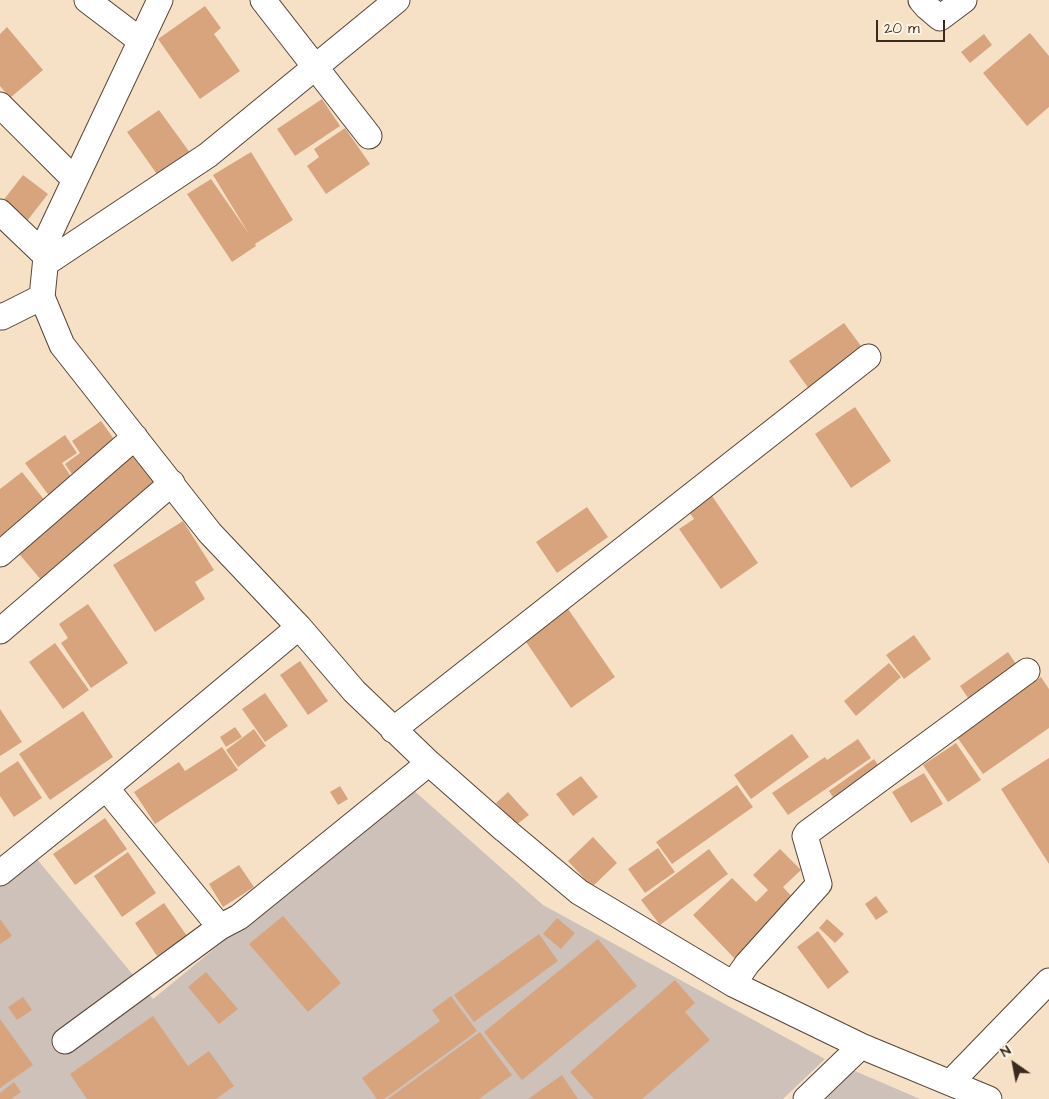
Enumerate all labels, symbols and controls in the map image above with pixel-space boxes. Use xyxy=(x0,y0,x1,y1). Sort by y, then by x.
scale bar xyxy=(879,10,948,42)
text: 20 m xyxy=(884,18,920,39)
north arrow xyxy=(989,1039,1039,1089)
text: N xyxy=(997,1041,1015,1062)

